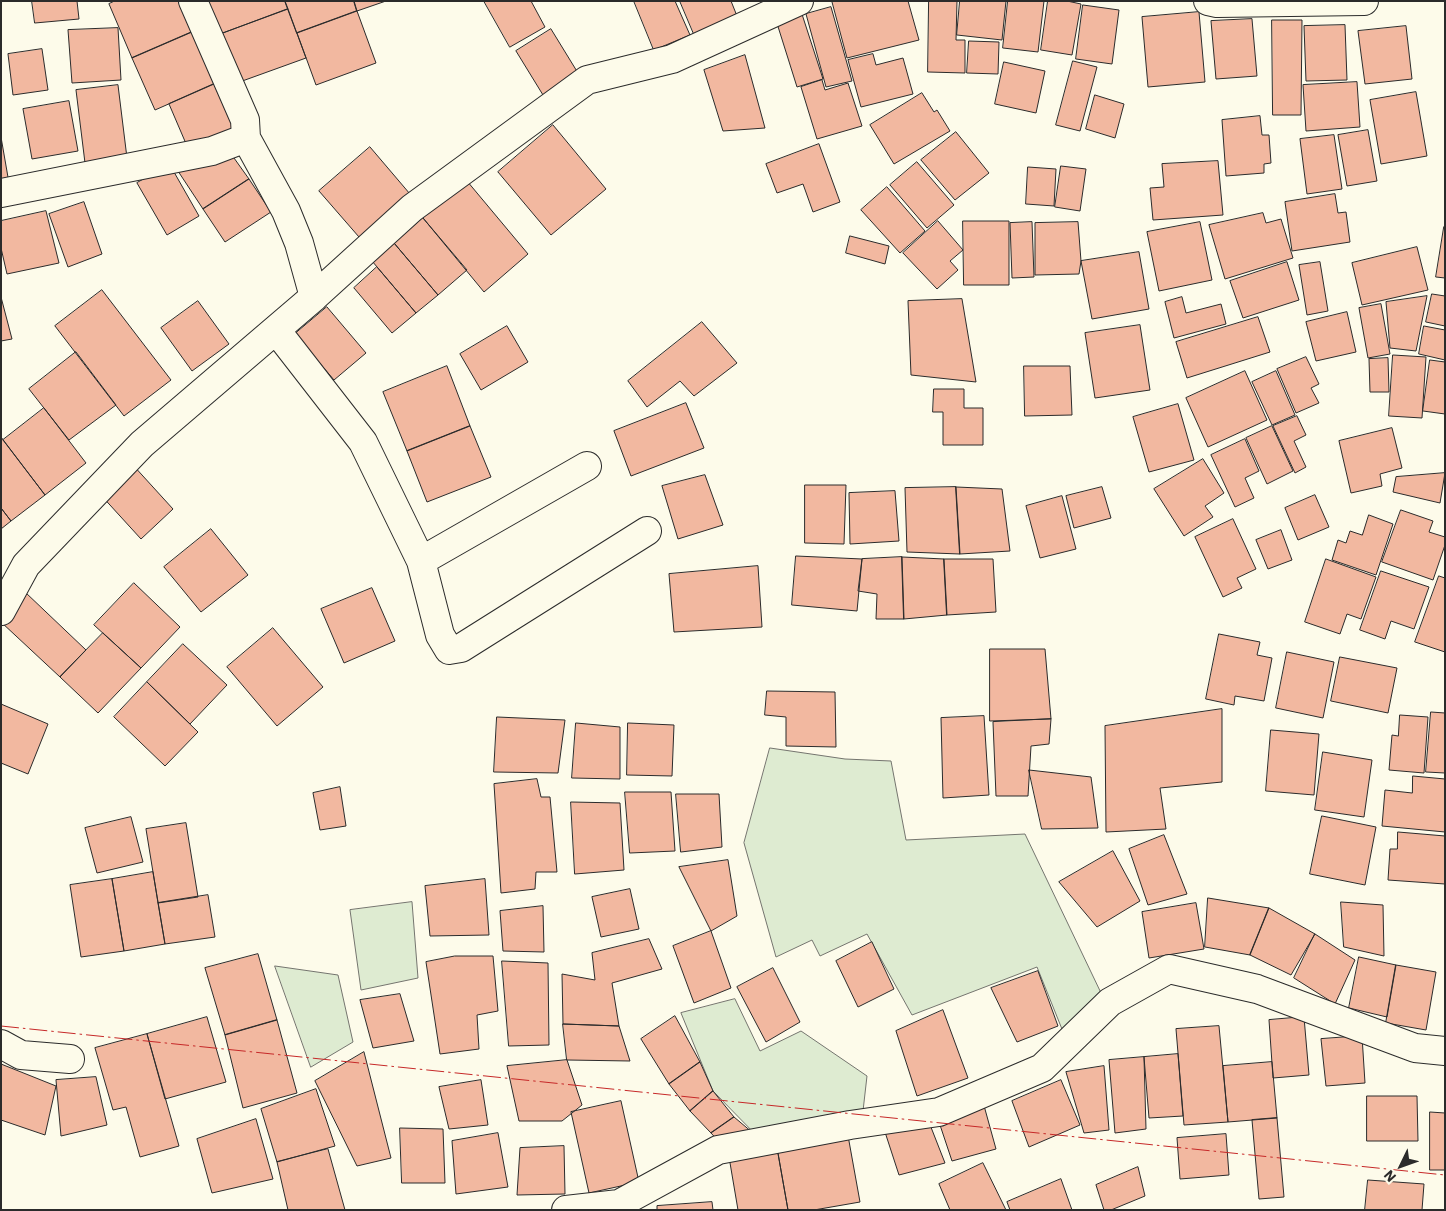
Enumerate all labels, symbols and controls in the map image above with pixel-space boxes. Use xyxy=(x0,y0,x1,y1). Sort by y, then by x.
north arrow xyxy=(1376,1141,1426,1191)
text: N xyxy=(1380,1166,1400,1186)

